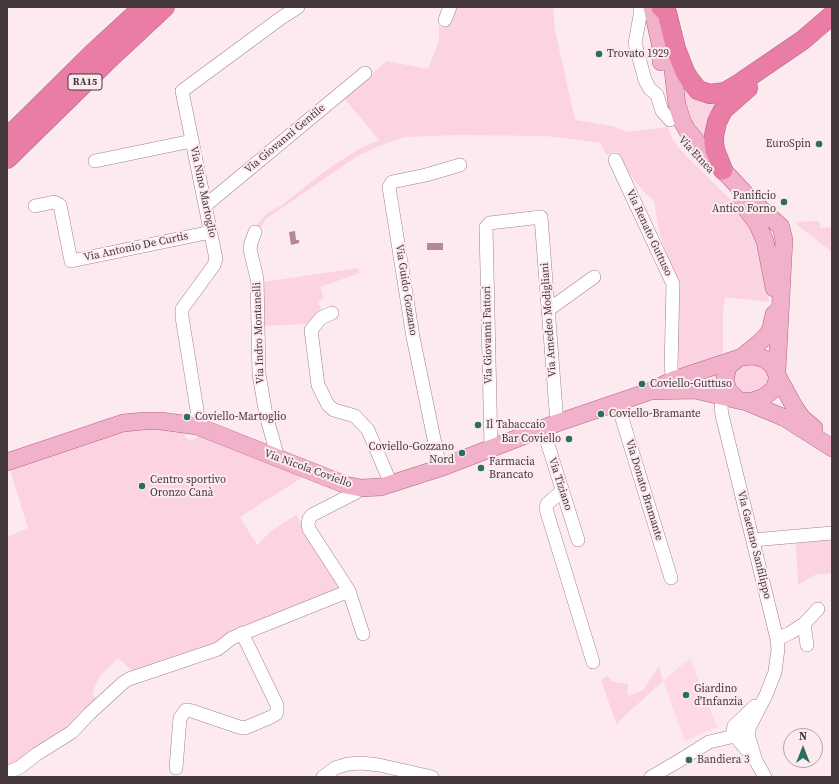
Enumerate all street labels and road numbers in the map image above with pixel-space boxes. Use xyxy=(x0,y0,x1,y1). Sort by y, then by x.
road number: RA15 xyxy=(68,74,102,90)
street label: Via Giovanni Gentile xyxy=(242,102,328,176)
street label: Via Etnea xyxy=(675,133,717,177)
street label: Via Nino Martoglio xyxy=(187,145,219,239)
street label: Via Renato Guttuso xyxy=(623,188,675,278)
street label: Via Antonio De Curtis xyxy=(83,229,189,265)
street label: Via Guido Gozzano xyxy=(392,243,420,337)
street label: Via Amedeo Modigliani xyxy=(538,262,560,378)
street label: Via Indro Montanelli xyxy=(251,282,267,384)
street label: Via Giovanni Fattori xyxy=(481,286,495,384)
street label: Via Donato Bramante xyxy=(622,438,666,542)
street label: Via Nicola Coviello xyxy=(262,447,354,491)
street label: Via Tiziano xyxy=(545,456,575,512)
street label: Via Gaetano Sanfilippo xyxy=(734,489,774,601)

